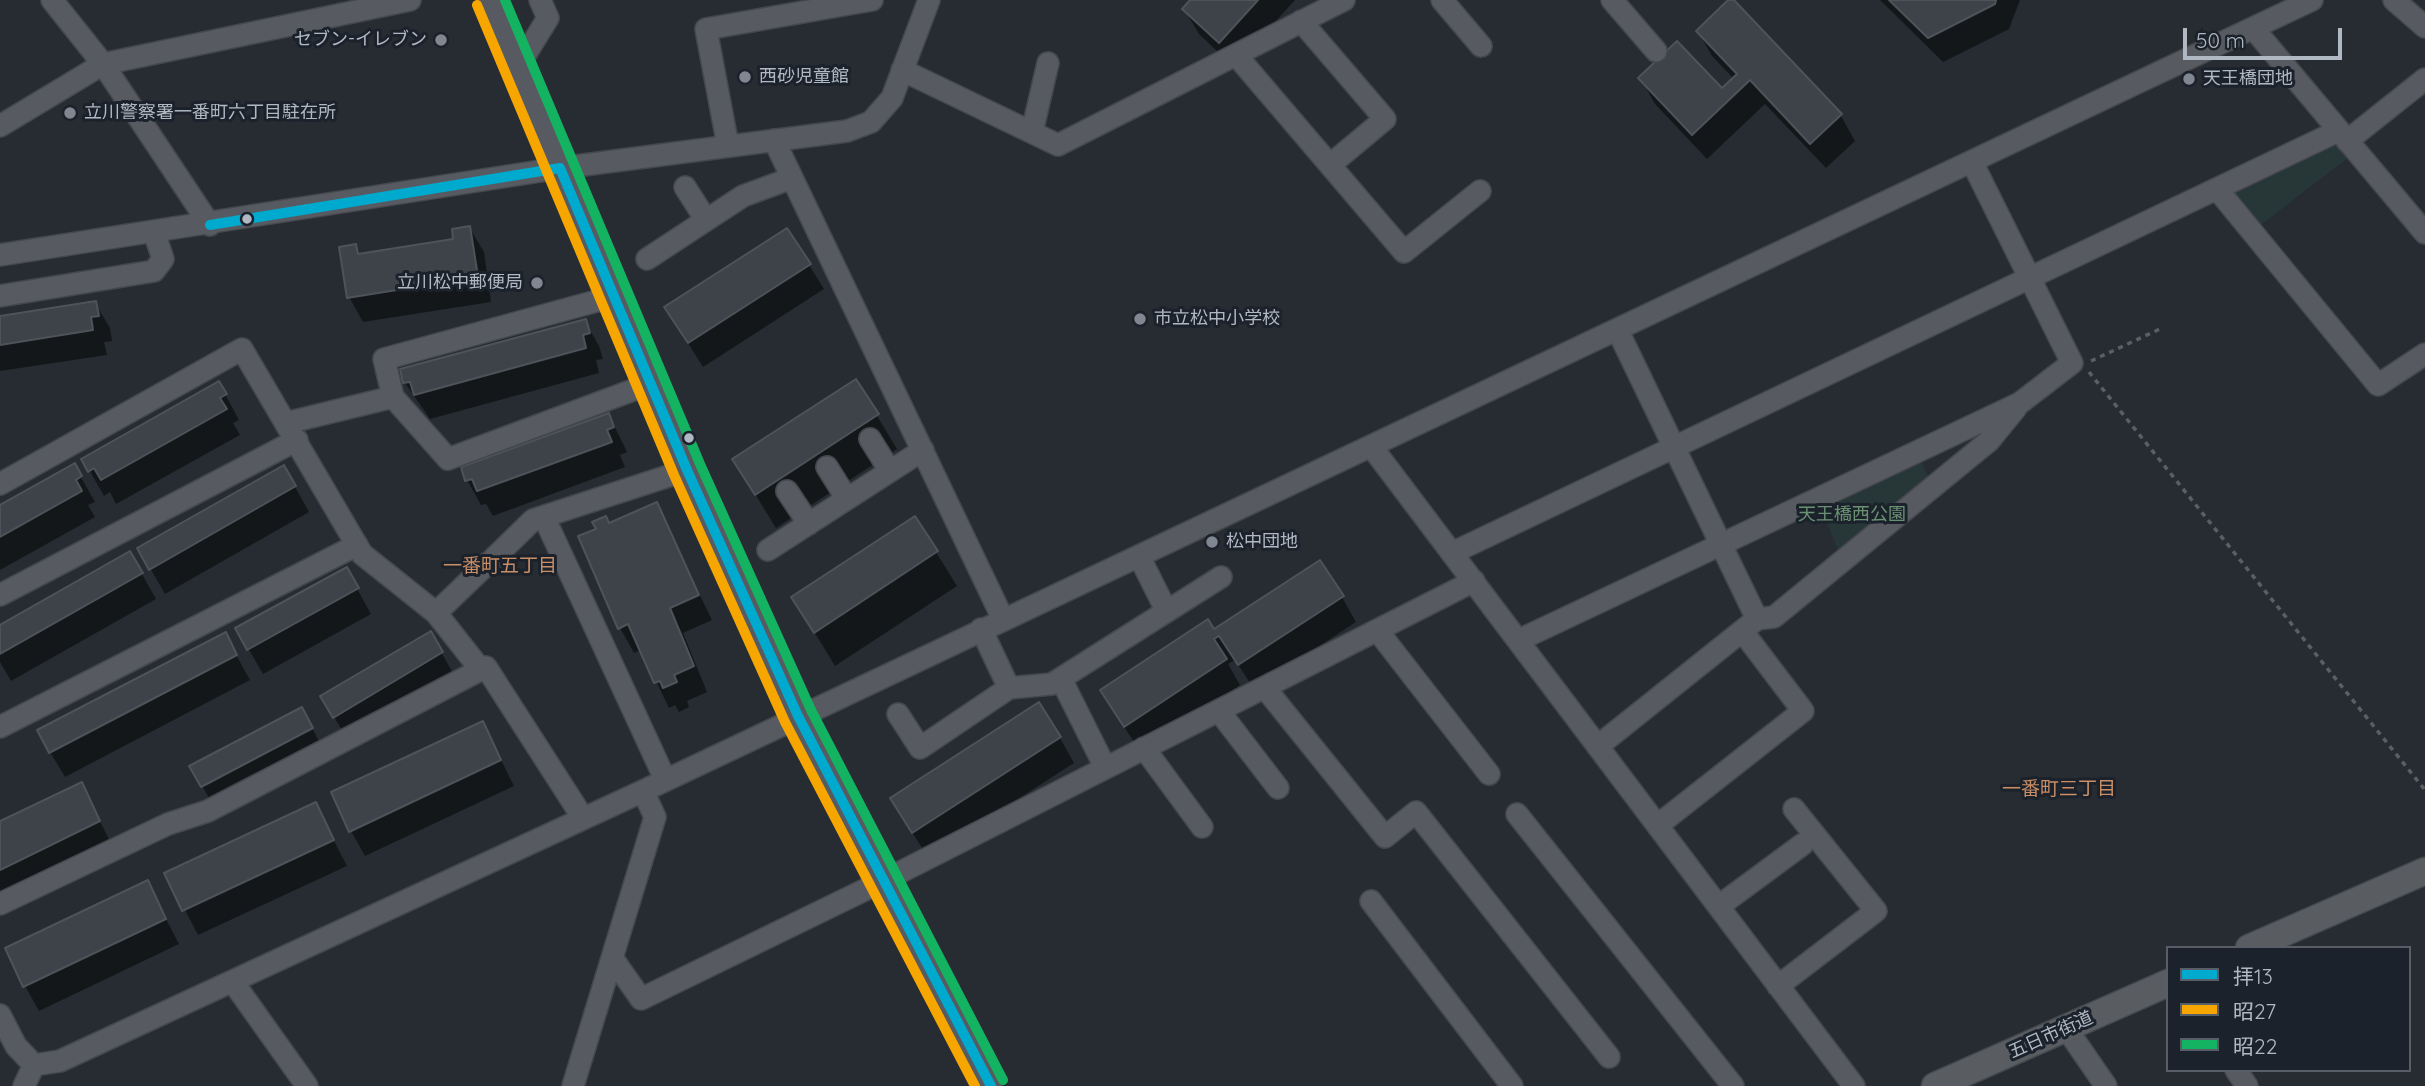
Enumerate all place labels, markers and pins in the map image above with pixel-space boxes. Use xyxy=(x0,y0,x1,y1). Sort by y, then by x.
place label: セブン-イレブン xyxy=(294,29,427,51)
marker: セブン-イレブン xyxy=(433,32,449,48)
place label: 西砂児童館 xyxy=(759,66,849,88)
place label: 天王橋団地 xyxy=(2203,68,2293,90)
marker: 西砂児童館 xyxy=(737,69,753,85)
marker: 天王橋団地 xyxy=(2181,71,2197,87)
place label: 立川警察署一番町六丁目駐在所 xyxy=(84,102,336,124)
marker: 立川警察署一番町六丁目駐在所 xyxy=(62,105,78,121)
unlabelled marker xyxy=(240,212,254,226)
place label: 立川松中郵便局 xyxy=(397,272,523,294)
marker: 立川松中郵便局 xyxy=(529,275,545,291)
place label: 市立松中小学校 xyxy=(1154,308,1280,330)
marker: 市立松中小学校 xyxy=(1132,311,1148,327)
unlabelled marker xyxy=(682,431,696,445)
place label: 松中団地 xyxy=(1226,531,1298,553)
marker: 松中団地 xyxy=(1204,534,1220,550)

